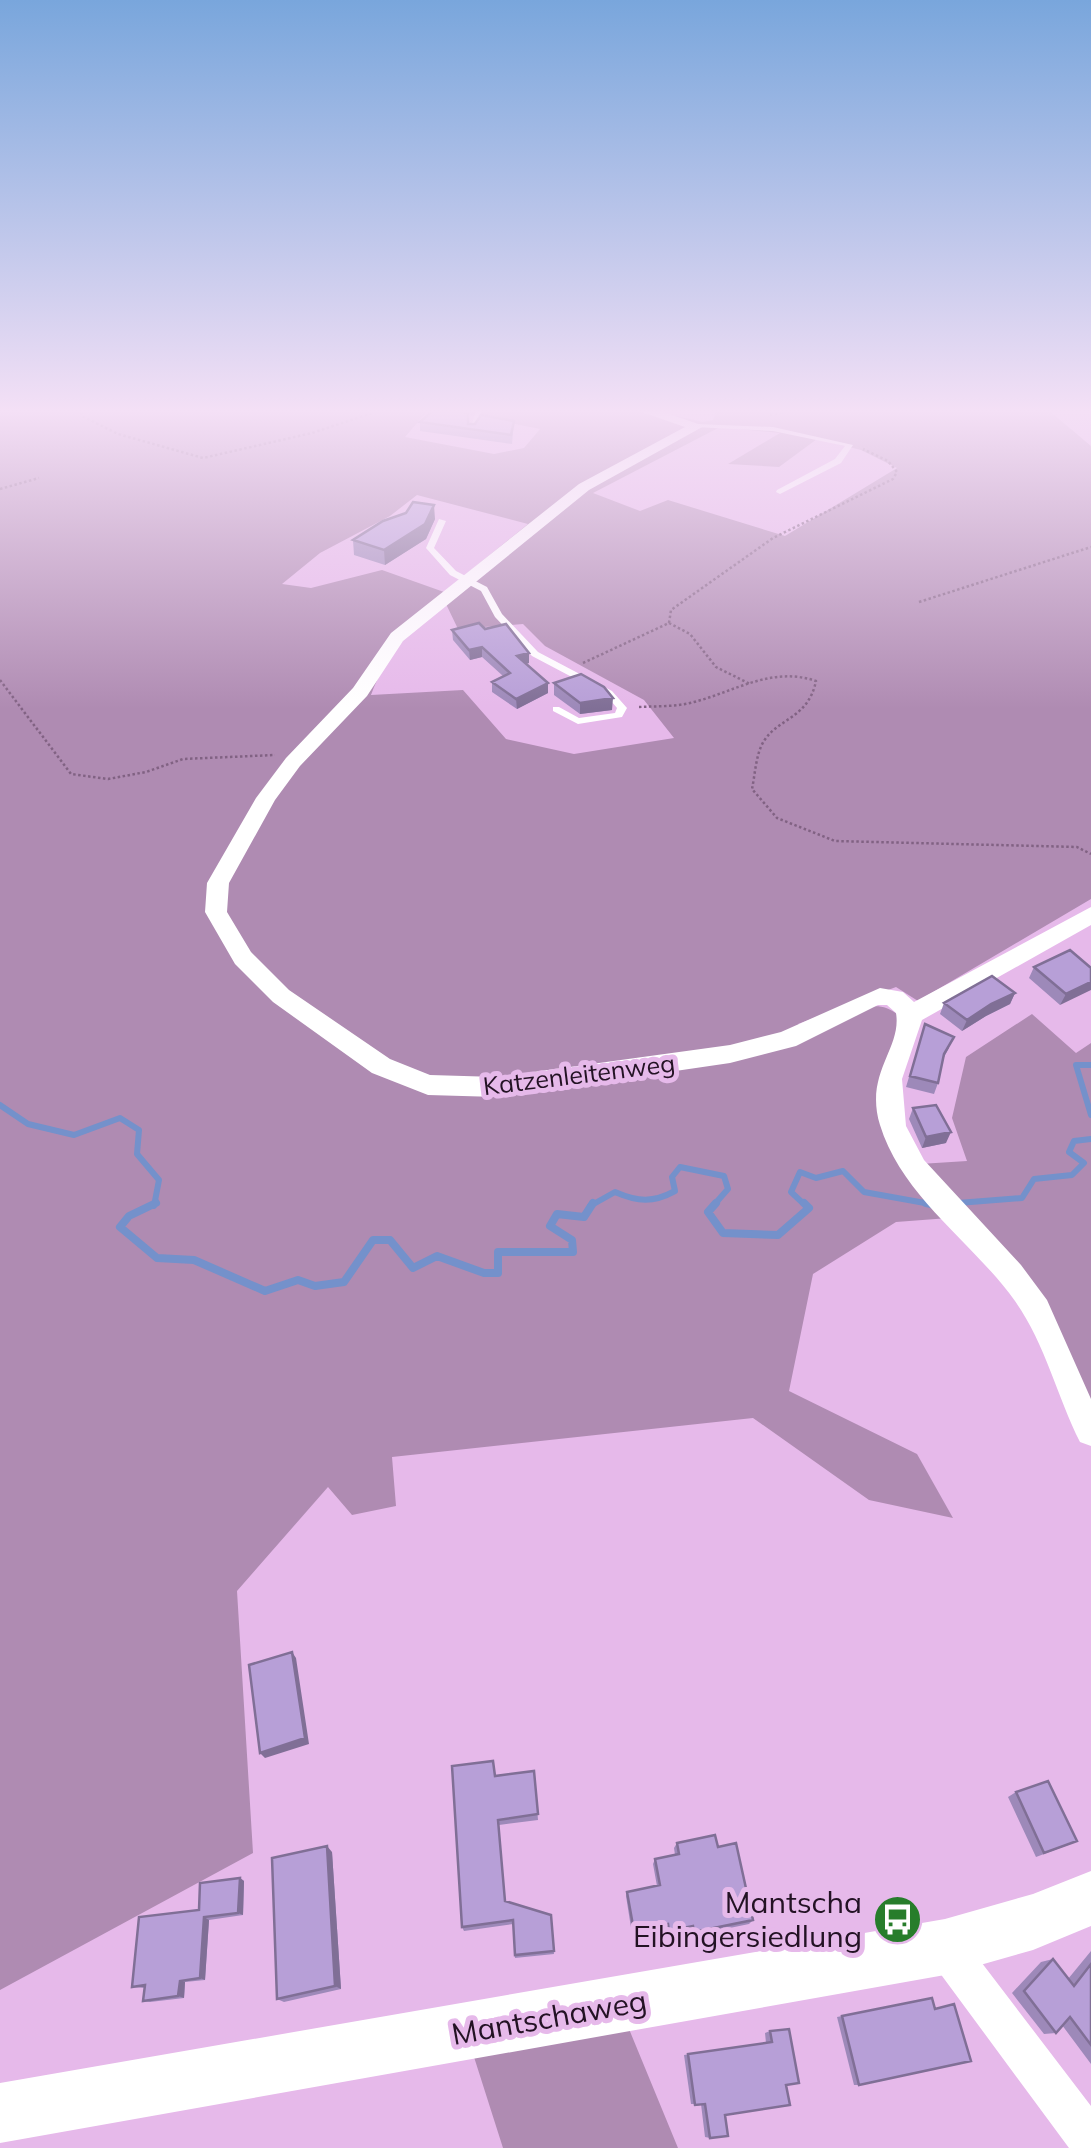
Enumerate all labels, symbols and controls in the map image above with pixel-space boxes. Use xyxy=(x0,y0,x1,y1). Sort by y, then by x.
street label: Katzenleitenweg xyxy=(481,1047,677,1101)
place label: Mantscha Eibingersiedlung xyxy=(633,1883,862,1955)
bus stop icon: Mantscha Eibingersiedlung xyxy=(871,1893,923,1945)
street label: Mantschaweg xyxy=(449,1981,649,2053)

